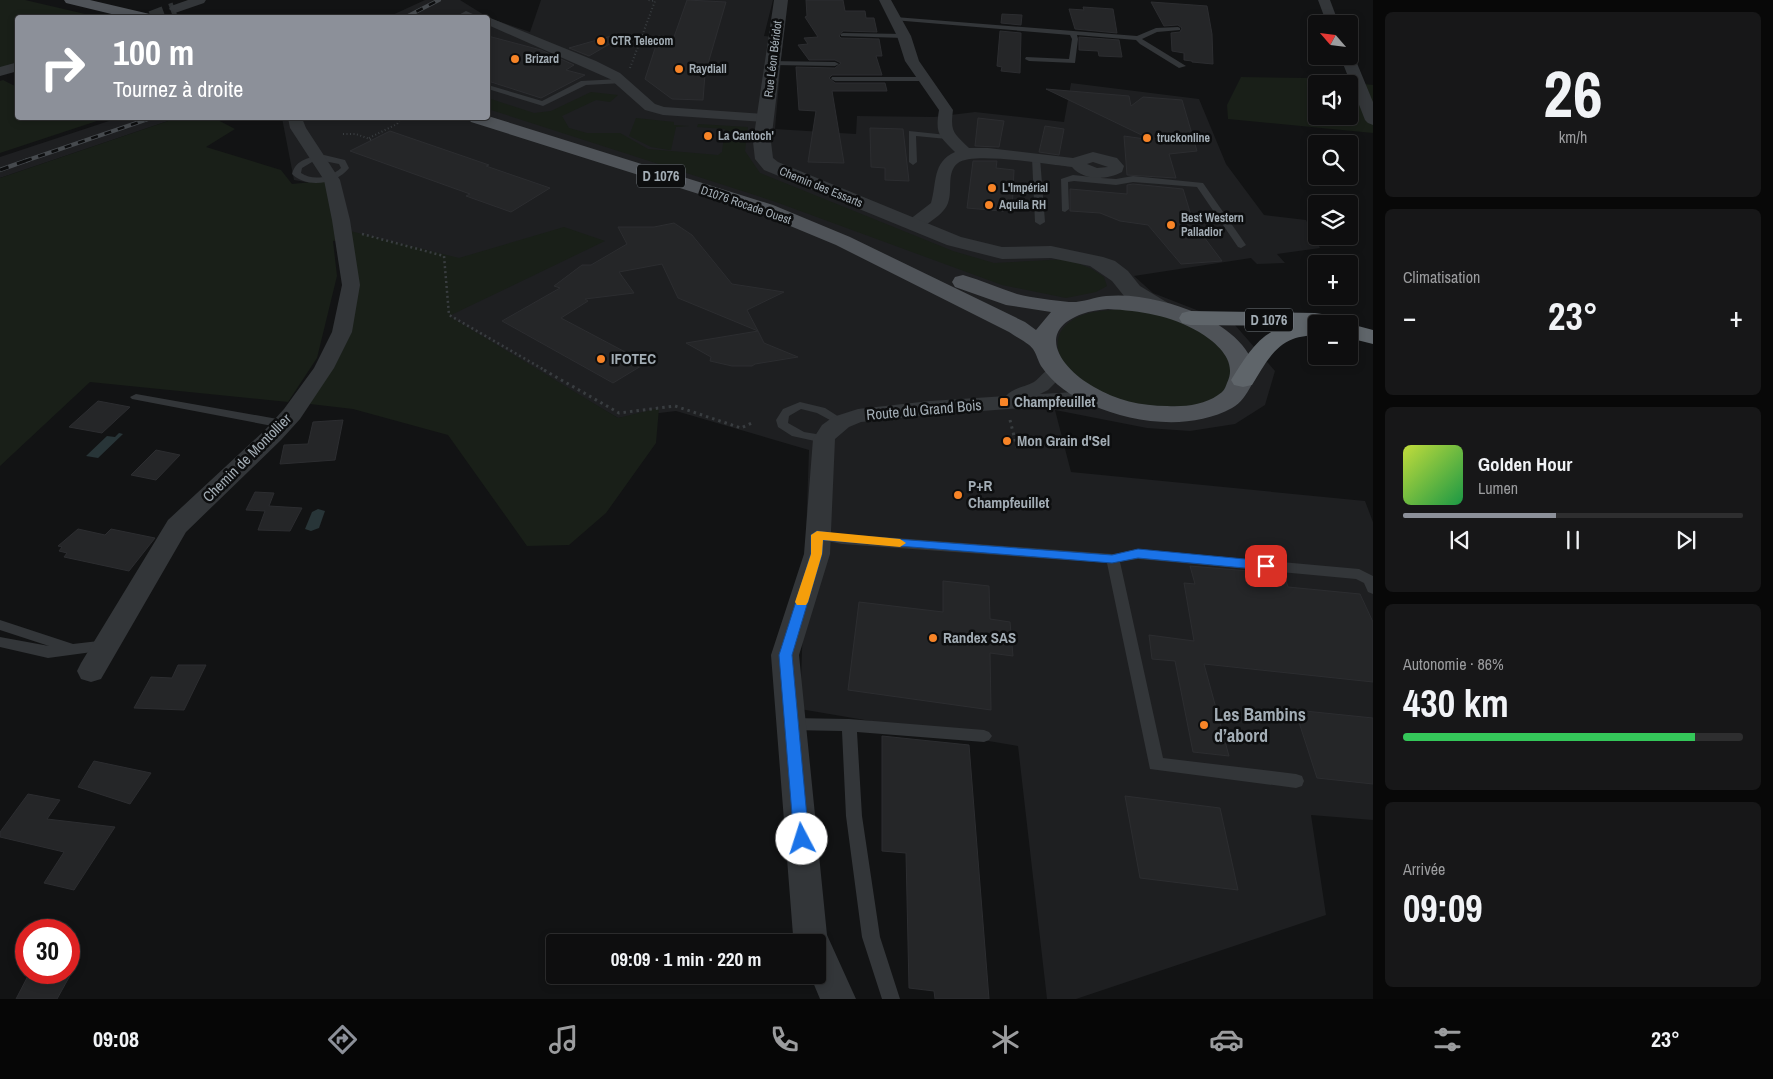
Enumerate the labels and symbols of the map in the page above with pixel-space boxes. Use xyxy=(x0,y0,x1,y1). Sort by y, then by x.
north arrow xyxy=(1308,15,1358,65)
street label: Rue Léon Béridot xyxy=(760,19,786,98)
place label: CTR Telecom xyxy=(611,33,673,49)
marker: CTR Telecom xyxy=(595,35,607,47)
place label: Brizard xyxy=(525,51,559,67)
marker: Brizard xyxy=(509,53,521,65)
place label: Raydiall xyxy=(689,61,727,77)
marker: Raydiall xyxy=(673,63,685,75)
place label: La Cantoch' xyxy=(718,128,774,144)
marker: La Cantoch' xyxy=(702,130,714,142)
place label: truckonline xyxy=(1157,130,1211,146)
marker: truckonline xyxy=(1141,132,1153,144)
street label: Chemin des Essarts xyxy=(777,163,865,211)
road number: D 1076 xyxy=(637,165,685,188)
place label: L'Impérial xyxy=(1002,180,1048,196)
street label: D1076 Rocade Ouest xyxy=(699,182,794,228)
marker: L'Impérial xyxy=(986,182,998,194)
place label: Aquila RH xyxy=(999,197,1046,213)
marker: Aquila RH xyxy=(983,199,995,211)
place label: Best Western Palladior xyxy=(1181,210,1244,240)
marker: Best Western Palladior xyxy=(1165,219,1177,231)
road number: D 1076 xyxy=(1245,308,1293,332)
place label: IFOTEC xyxy=(611,348,656,369)
marker: IFOTEC xyxy=(595,353,607,365)
place label: Champfeuillet xyxy=(1014,391,1095,412)
street label: Route du Grand Bois xyxy=(865,394,982,425)
marker: Champfeuillet xyxy=(998,396,1010,408)
street label: Chemin de Montollier xyxy=(198,409,296,507)
place label: Mon Grain d'Sel xyxy=(1017,430,1110,451)
marker: Mon Grain d'Sel xyxy=(1001,435,1013,447)
place label: P+R Champfeuillet xyxy=(968,475,1049,513)
marker: P+R Champfeuillet xyxy=(952,489,964,501)
pin xyxy=(1245,545,1287,587)
place label: Randex SAS xyxy=(943,627,1016,648)
marker: Randex SAS xyxy=(927,632,939,644)
place label: Les Bambins d’abord xyxy=(1214,702,1306,748)
marker: Les Bambins d’abord xyxy=(1198,719,1210,731)
position arrow xyxy=(775,812,827,864)
speed limit sign: 30 xyxy=(15,919,80,984)

